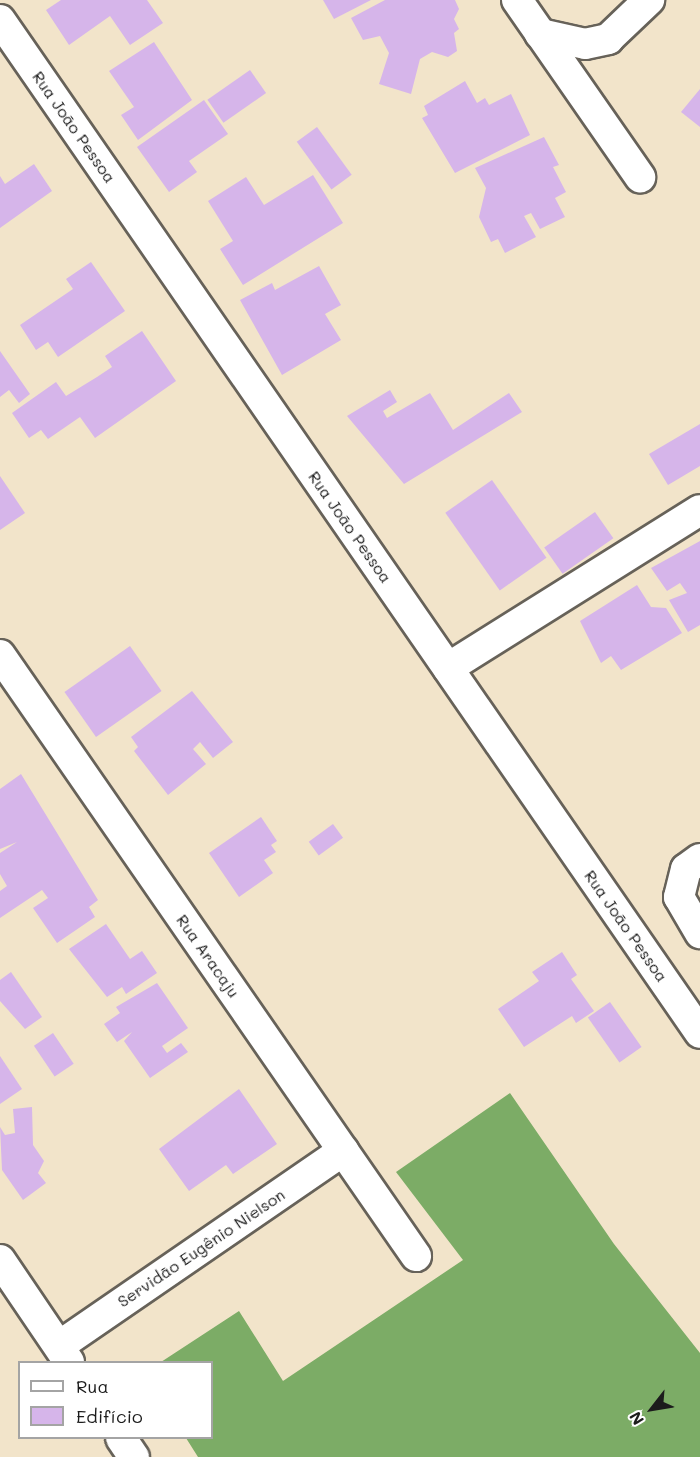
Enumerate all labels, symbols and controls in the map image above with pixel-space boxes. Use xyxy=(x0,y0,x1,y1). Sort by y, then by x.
street label: Rua João Pessoa xyxy=(28,68,120,186)
street label: Rua João Pessoa xyxy=(304,468,396,586)
street label: Rua João Pessoa xyxy=(580,867,672,985)
street label: Rua Aracaju xyxy=(172,911,244,1001)
street label: Servidão Eugênio Nielson xyxy=(114,1185,288,1311)
legend xyxy=(18,1361,213,1439)
text: Rua xyxy=(76,1374,109,1398)
north arrow xyxy=(622,1379,682,1439)
text: Edifício xyxy=(76,1404,143,1428)
text: N xyxy=(624,1408,648,1429)

